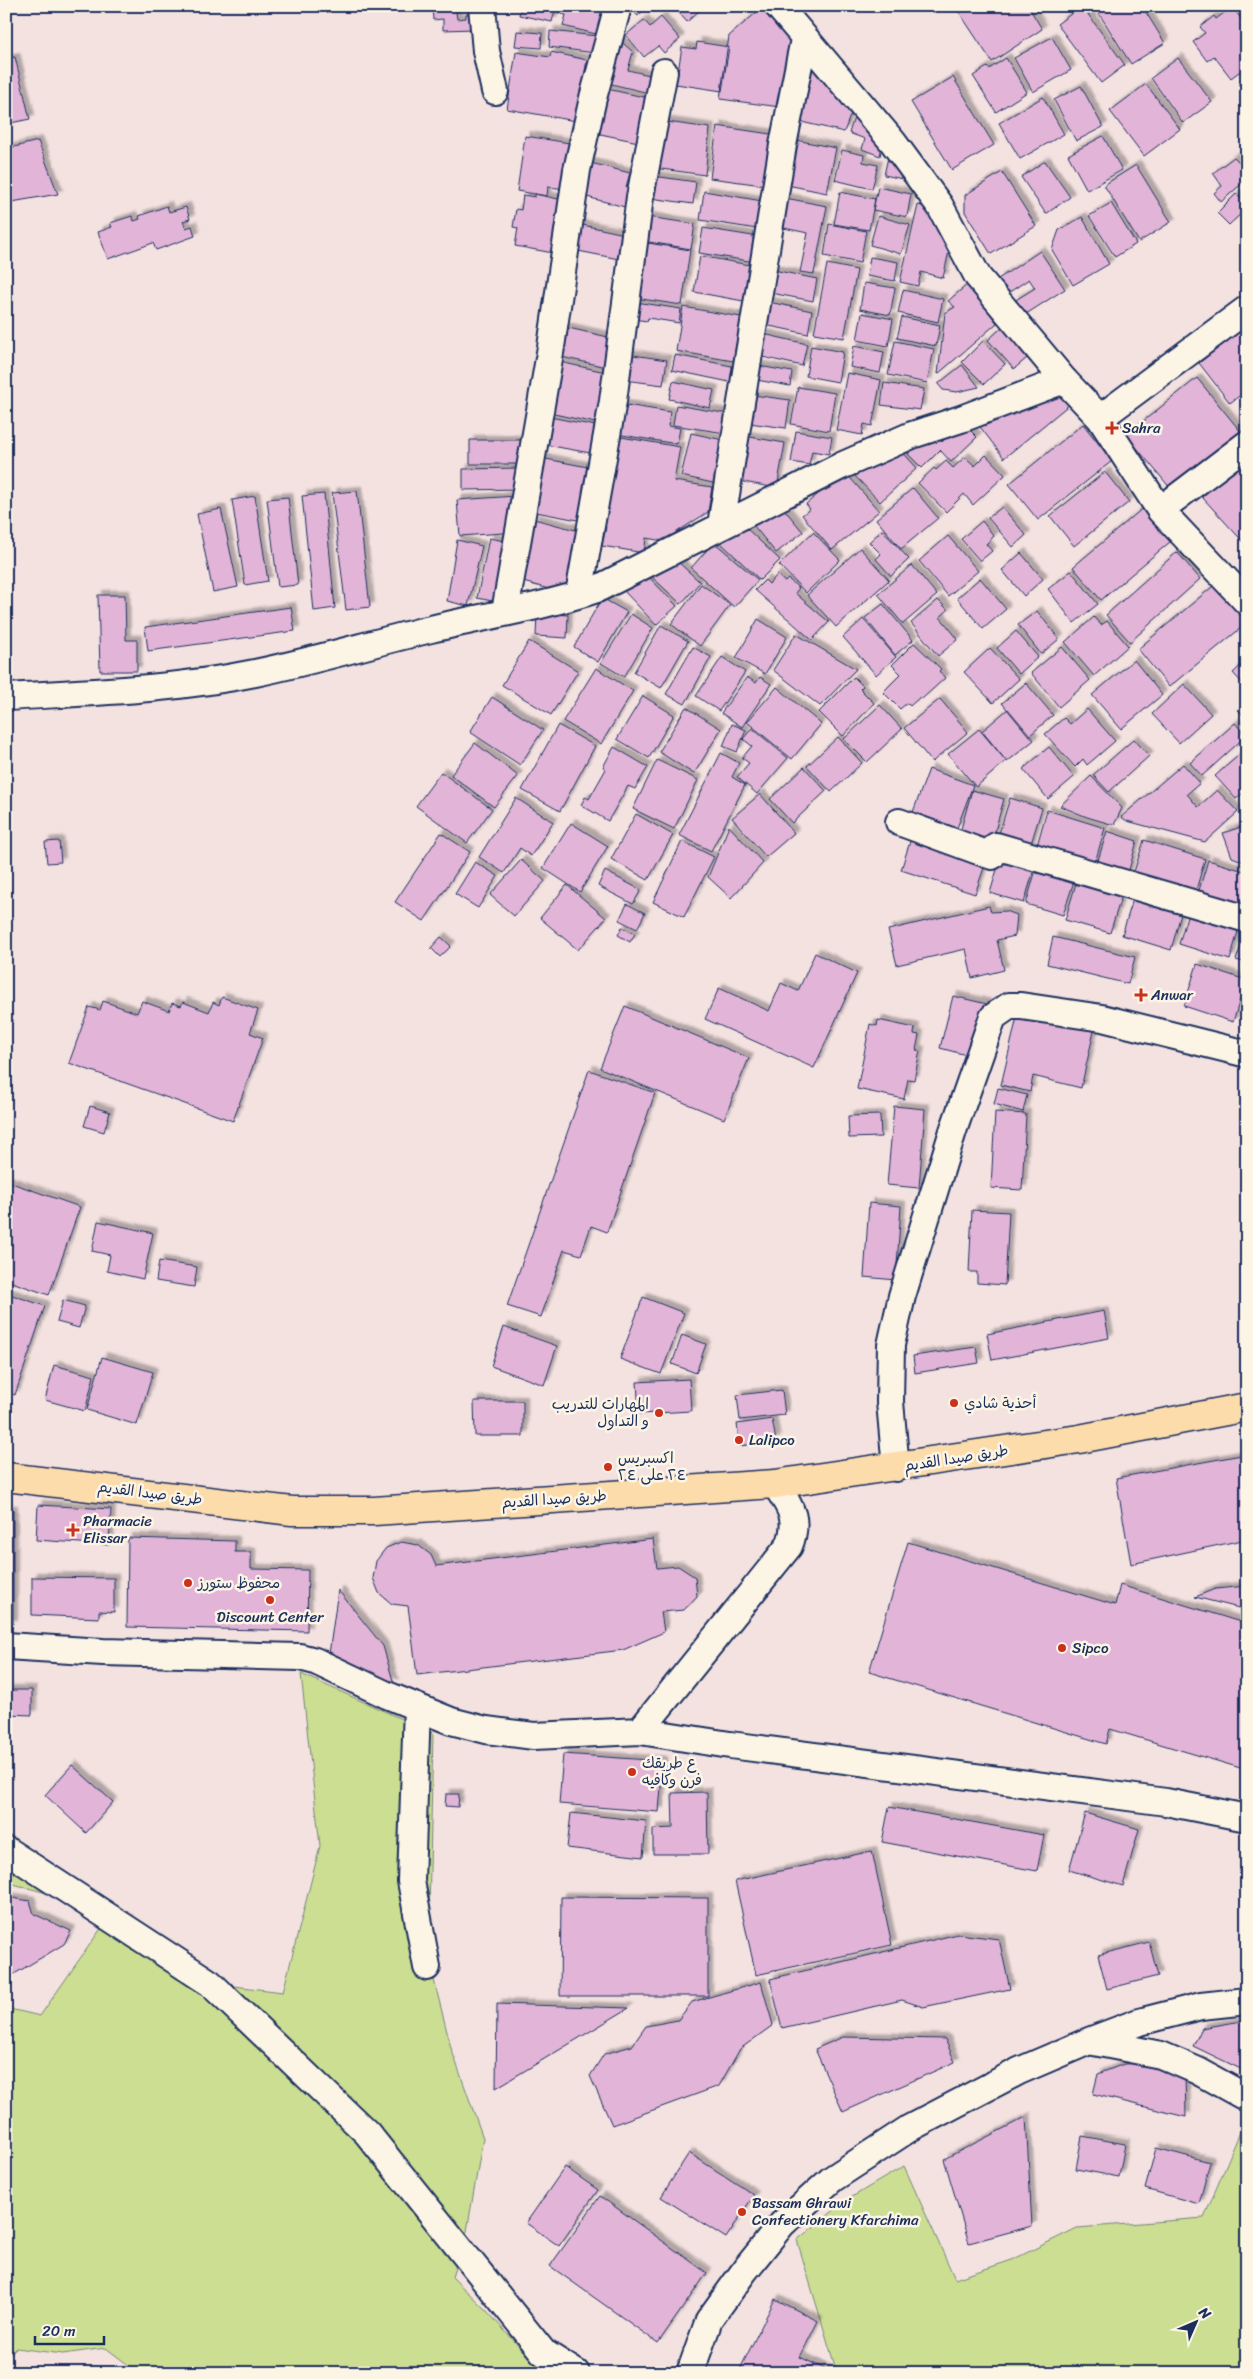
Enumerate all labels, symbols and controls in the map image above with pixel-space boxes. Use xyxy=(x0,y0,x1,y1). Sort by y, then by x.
place label: Sahra xyxy=(1122,415,1161,441)
marker: Sahra xyxy=(1106,422,1118,434)
place label: Anwar xyxy=(1150,982,1194,1008)
marker: Anwar xyxy=(1135,989,1147,1001)
place label: أحذية شادي xyxy=(964,1390,1036,1416)
place label: المهارات للتدريب و التداول xyxy=(552,1391,649,1434)
marker: أحذية شادي xyxy=(948,1397,960,1409)
marker: المهارات للتدريب و التداول xyxy=(653,1407,665,1419)
place label: Lalipco xyxy=(749,1427,795,1453)
marker: Lalipco xyxy=(733,1434,745,1446)
street label: طريق صيدا القديم xyxy=(902,1437,1010,1479)
place label: اكسبريس ٢٤ على ٢٤ xyxy=(618,1445,686,1488)
marker: اكسبريس ٢٤ على ٢٤ xyxy=(602,1461,614,1473)
street label: طريق صيدا القديم xyxy=(96,1474,204,1512)
street label: طريق صيدا القديم xyxy=(501,1482,607,1516)
place label: Pharmacie Elissar xyxy=(83,1508,152,1551)
marker: Pharmacie Elissar xyxy=(67,1524,79,1536)
place label: محفوظ ستورز xyxy=(197,1570,280,1596)
marker: محفوظ ستورز xyxy=(182,1577,194,1589)
marker: Discount Center xyxy=(264,1594,276,1606)
place label: Discount Center xyxy=(217,1604,324,1630)
place label: Sipco xyxy=(1072,1635,1109,1661)
marker: Sipco xyxy=(1056,1642,1068,1654)
place label: ع طريقك فرن وكافيه xyxy=(642,1750,702,1793)
marker: ع طريقك فرن وكافيه xyxy=(626,1766,638,1778)
place label: Bassam Ghrawi Confectionery Kfarchima xyxy=(752,2190,919,2233)
marker: Bassam Ghrawi Confectionery Kfarchima xyxy=(736,2206,748,2218)
north arrow xyxy=(1170,2296,1220,2346)
text: N xyxy=(1192,2300,1217,2326)
scale bar xyxy=(35,2314,104,2346)
text: 20 m xyxy=(42,2318,76,2344)

